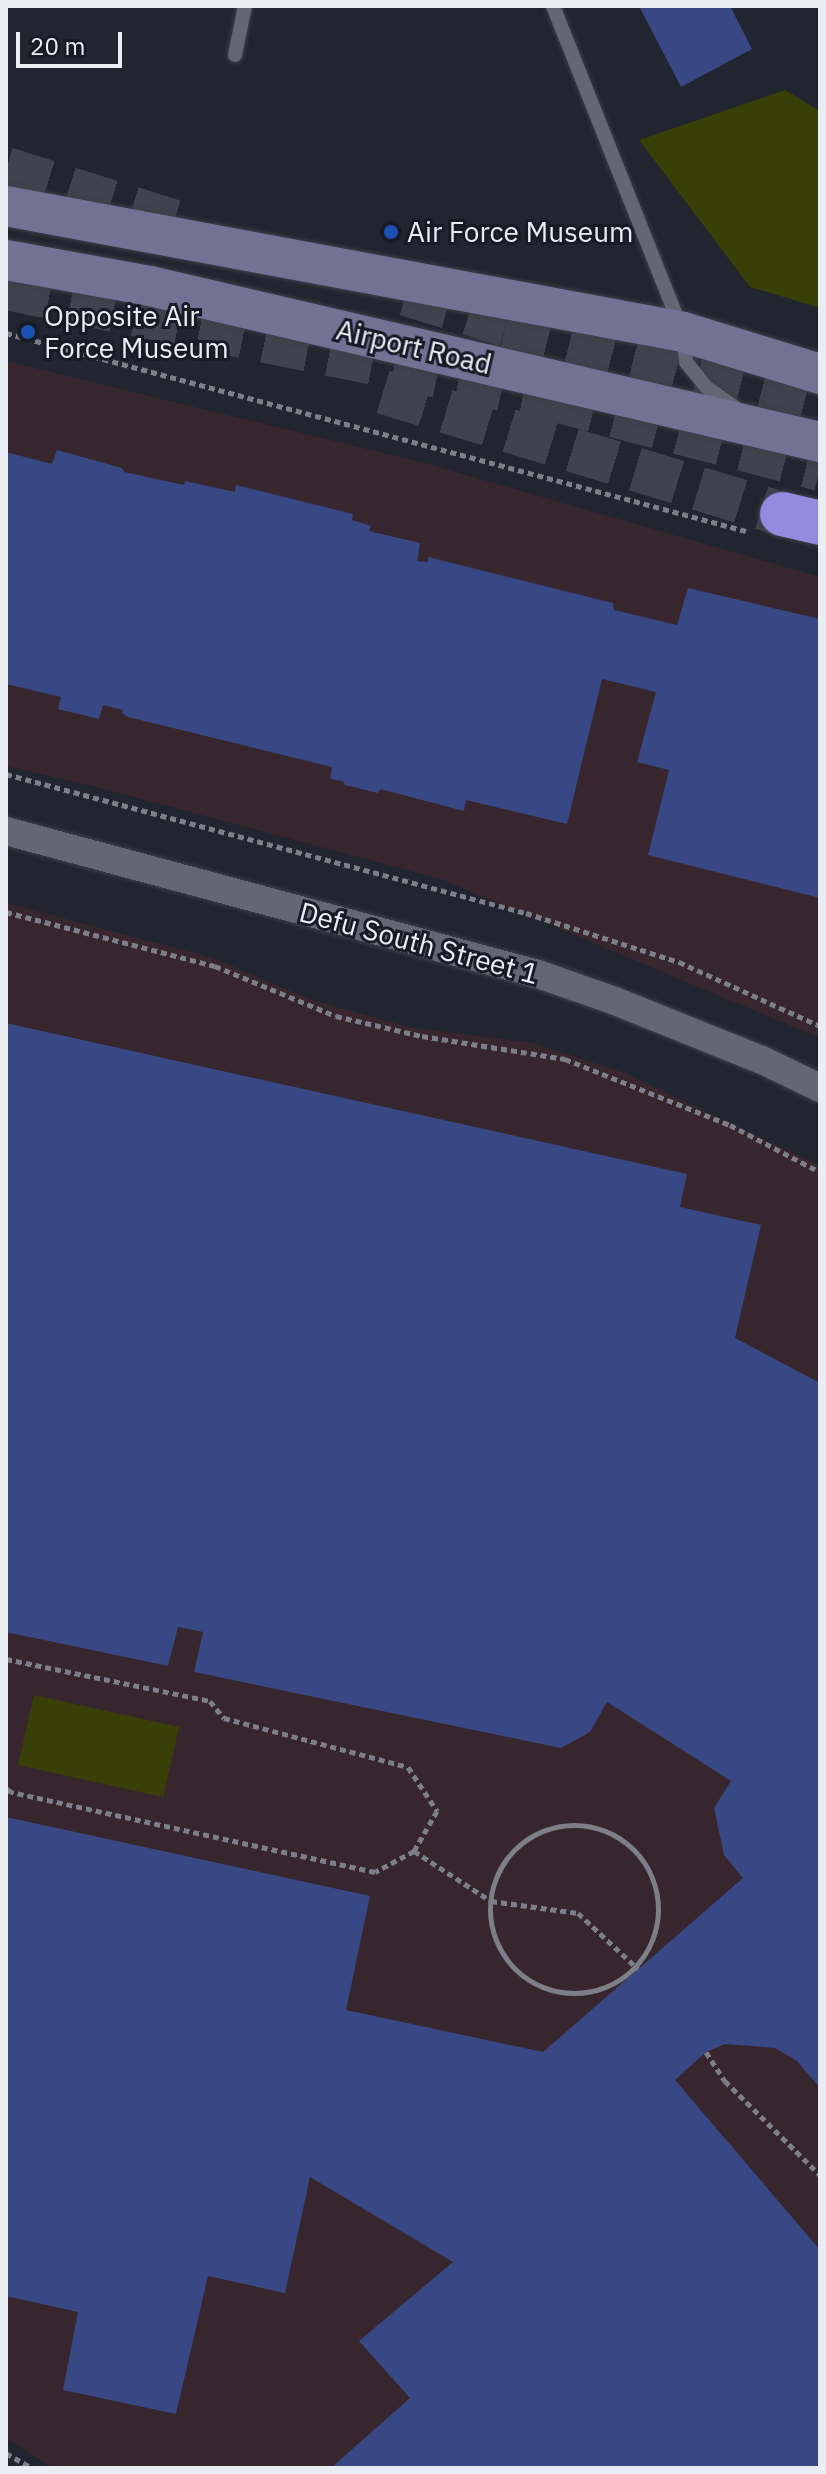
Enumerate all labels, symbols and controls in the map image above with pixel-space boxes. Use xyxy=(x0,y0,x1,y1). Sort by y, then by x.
scale bar xyxy=(20,16,126,66)
text: 20 m xyxy=(30,30,85,62)
place label: Air Force Museum xyxy=(407,215,633,249)
marker: Air Force Museum xyxy=(382,223,400,241)
place label: Opposite Air Force Museum xyxy=(44,299,229,365)
street label: Airport Road xyxy=(333,313,495,381)
marker: Opposite Air Force Museum xyxy=(19,323,37,341)
street label: Defu South Street 1 xyxy=(296,895,542,991)

